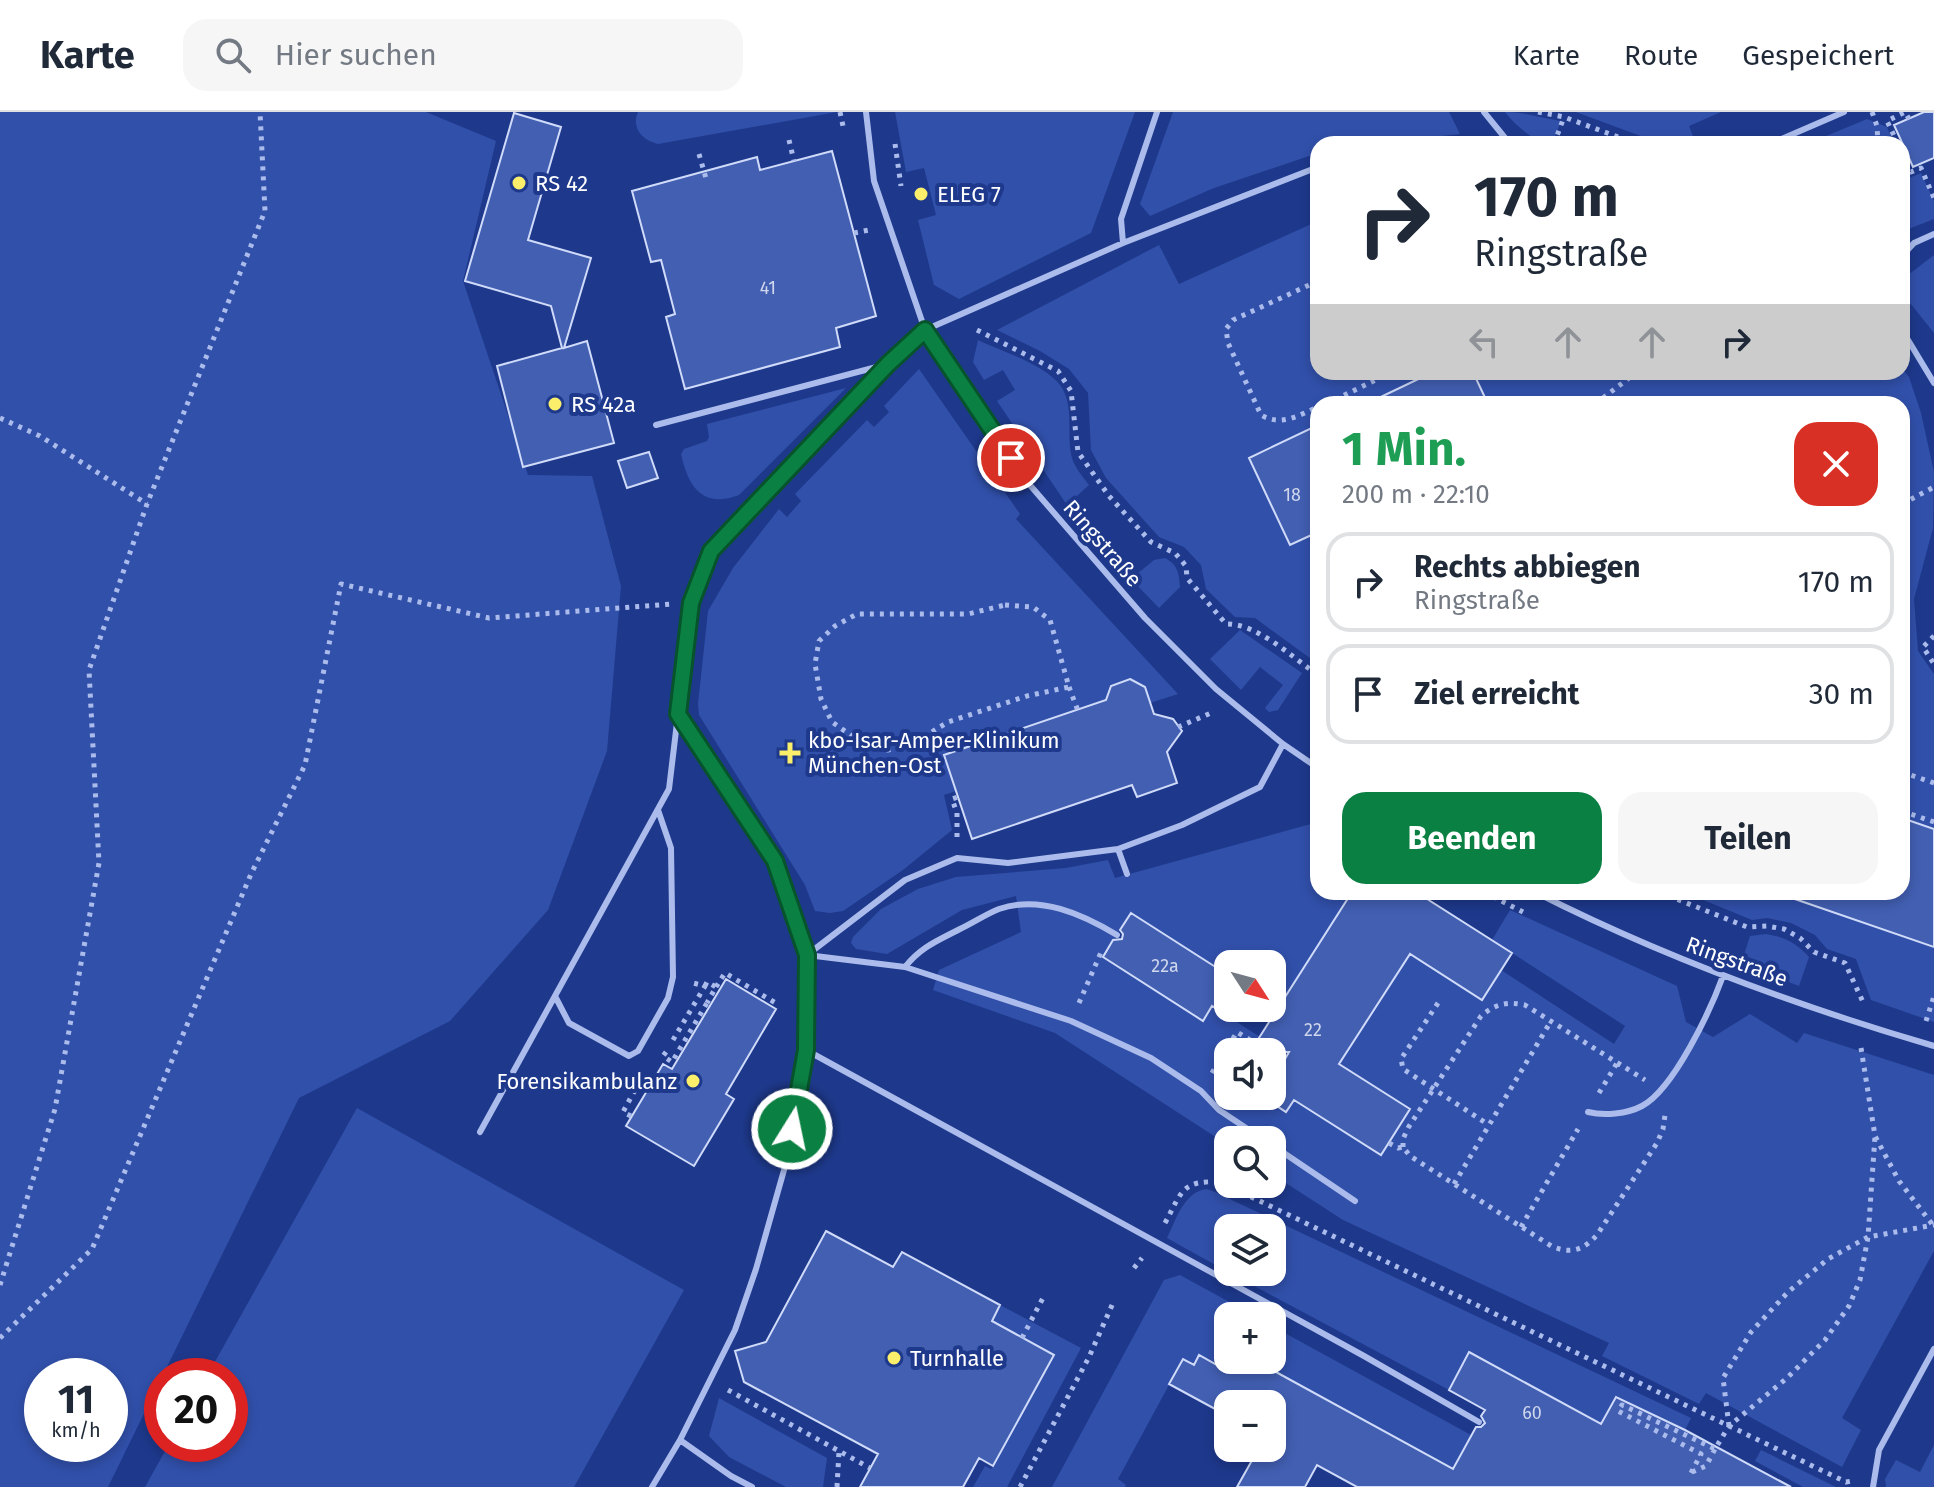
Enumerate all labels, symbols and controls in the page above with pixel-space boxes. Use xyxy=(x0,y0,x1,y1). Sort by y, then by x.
search box xyxy=(183,19,743,91)
text: Karte xyxy=(40,32,135,78)
icon: search xyxy=(211,33,255,77)
text: Hier suchen xyxy=(275,37,437,73)
text: Karte xyxy=(1513,39,1580,72)
text: Route xyxy=(1624,39,1698,72)
text: Gespeichert xyxy=(1742,39,1894,72)
text: 170 m xyxy=(1474,164,1619,231)
icon: right xyxy=(1342,168,1446,272)
place label: RS 42 xyxy=(535,170,588,197)
marker: RS 42 xyxy=(510,174,528,192)
place label: ELEG 7 xyxy=(937,181,1001,208)
marker: ELEG 7 xyxy=(912,185,930,203)
text: Ringstraße xyxy=(1474,232,1649,276)
house number: 41 xyxy=(760,277,776,299)
icon: left xyxy=(1462,320,1506,364)
icon: ahead xyxy=(1546,320,1590,364)
icon: ahead xyxy=(1630,320,1674,364)
icon: right xyxy=(1714,320,1758,364)
place label: RS 42a xyxy=(571,391,636,418)
marker: RS 42a xyxy=(546,395,564,413)
text: 1 Min. xyxy=(1342,420,1466,478)
button: close xyxy=(1794,422,1878,506)
pin xyxy=(977,424,1045,492)
icon: arrive xyxy=(989,436,1033,480)
text: 200 m · 22:10 xyxy=(1342,479,1490,510)
house number: 18 xyxy=(1283,484,1301,506)
street label: Ringstraße xyxy=(1057,494,1148,592)
text: Rechts abbiegen xyxy=(1414,549,1641,585)
icon: right xyxy=(1346,560,1390,604)
text: 170 m xyxy=(1798,564,1874,600)
text: Ringstraße xyxy=(1414,585,1540,616)
icon: arrive xyxy=(1346,672,1390,716)
text: Ziel erreicht xyxy=(1414,676,1579,712)
text: 30 m xyxy=(1809,676,1874,712)
place label: kbo-Isar-Amper-Klinikum München-Ost xyxy=(808,727,1060,779)
marker: kbo-Isar-Amper-Klinikum München-Ost xyxy=(779,742,801,764)
button: Beenden xyxy=(1342,792,1602,884)
button: Teilen xyxy=(1618,792,1878,884)
street label: Ringstraße xyxy=(1682,931,1792,992)
north arrow xyxy=(1214,950,1286,1022)
map controls xyxy=(1214,950,1286,1462)
house number: 22a xyxy=(1151,955,1179,977)
house number: 22 xyxy=(1304,1019,1322,1041)
button: sound xyxy=(1214,1038,1286,1110)
place label: Forensikambulanz xyxy=(496,1068,677,1095)
marker: Forensikambulanz xyxy=(684,1072,702,1090)
position arrow xyxy=(750,1087,834,1171)
button: search xyxy=(1214,1126,1286,1198)
button: layers xyxy=(1214,1214,1286,1286)
button: + xyxy=(1214,1302,1286,1374)
place label: Turnhalle xyxy=(910,1345,1004,1372)
marker: Turnhalle xyxy=(885,1349,903,1367)
speed limit sign: 20 xyxy=(144,1358,248,1462)
text: 11 xyxy=(58,1376,94,1424)
button: − xyxy=(1214,1390,1286,1462)
house number: 60 xyxy=(1522,1402,1542,1424)
text: km/h xyxy=(51,1418,101,1442)

